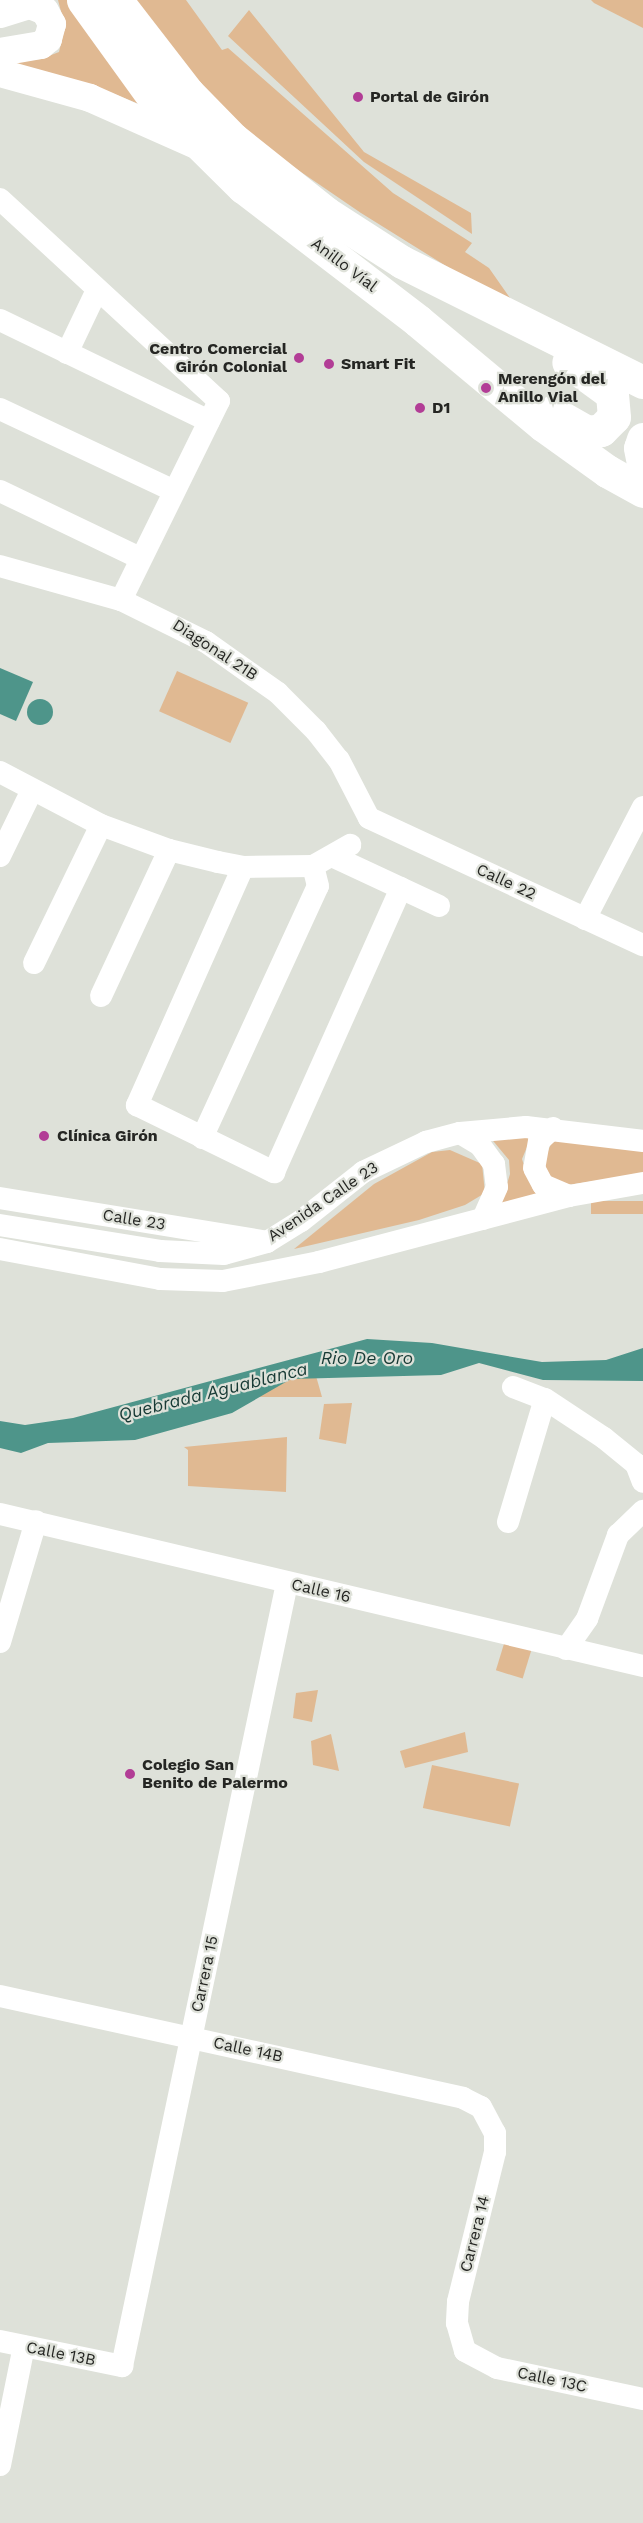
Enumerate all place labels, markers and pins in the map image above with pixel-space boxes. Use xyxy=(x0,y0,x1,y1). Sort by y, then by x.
place label: Portal de Girón xyxy=(370,87,489,107)
marker: Portal de Girón xyxy=(351,90,365,104)
place label: Centro Comercial Girón Colonial xyxy=(149,339,287,377)
marker: Centro Comercial Girón Colonial xyxy=(292,351,306,365)
place label: Smart Fit xyxy=(341,354,415,374)
marker: Smart Fit xyxy=(322,357,336,371)
place label: Merengón del Anillo Vial xyxy=(498,369,605,407)
marker: Merengón del Anillo Vial xyxy=(479,381,493,395)
place label: D1 xyxy=(432,398,450,418)
marker: D1 xyxy=(413,401,427,415)
place label: Clínica Girón xyxy=(57,1126,158,1146)
marker: Clínica Girón xyxy=(35,1127,53,1145)
place label: Colegio San Benito de Palermo xyxy=(142,1755,288,1793)
marker: Colegio San Benito de Palermo xyxy=(123,1767,137,1781)

